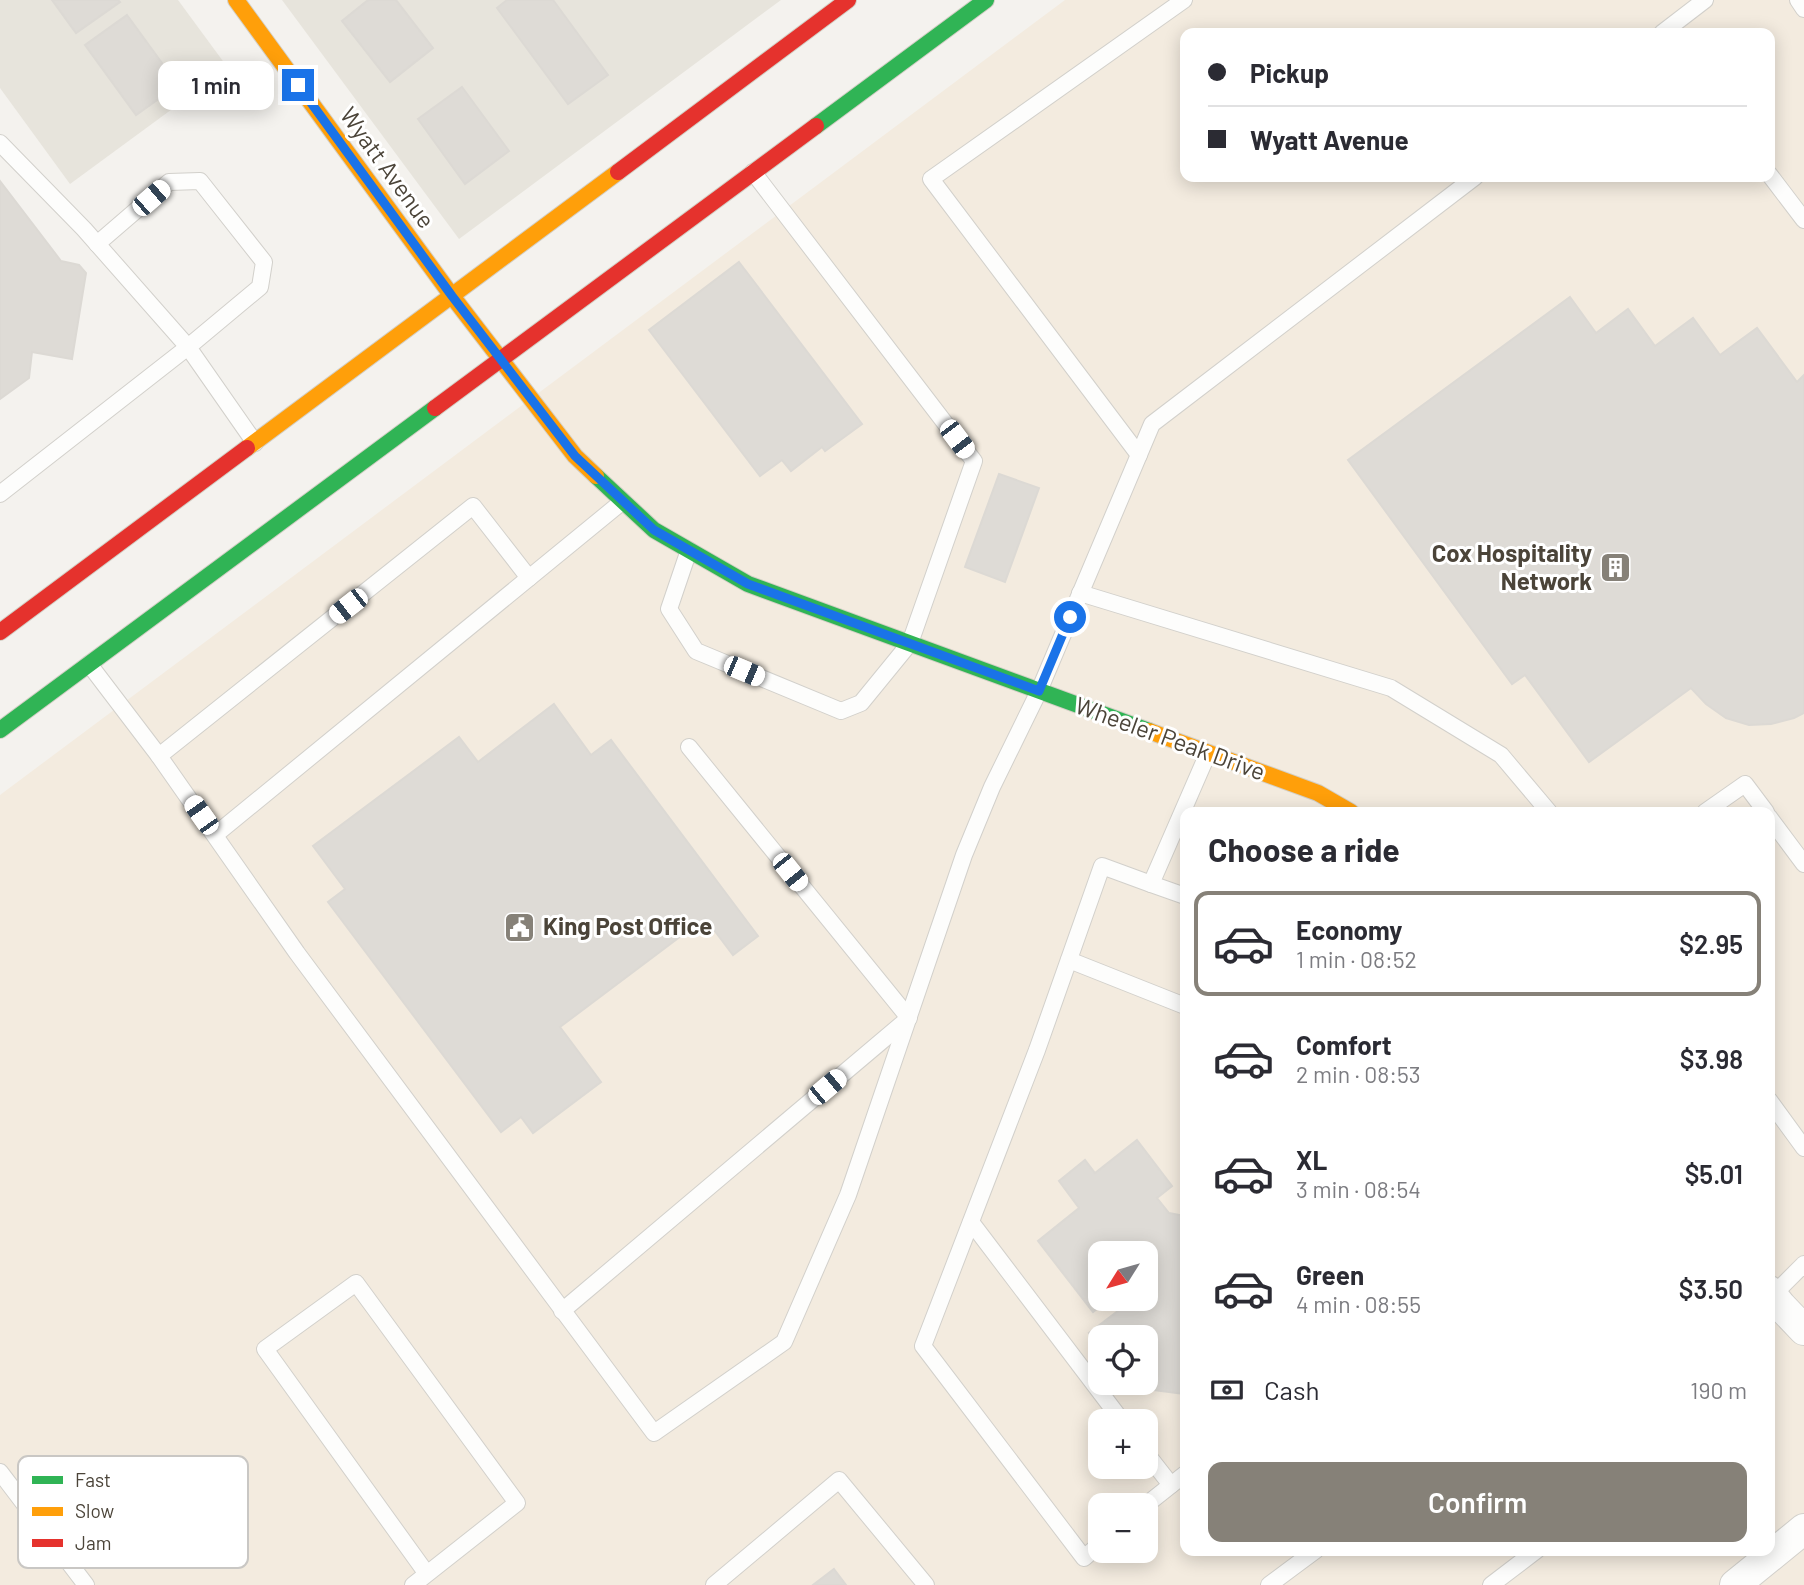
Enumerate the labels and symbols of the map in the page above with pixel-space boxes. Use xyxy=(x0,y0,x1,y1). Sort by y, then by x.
callout: 1 min xyxy=(158,60,274,110)
route end xyxy=(282,69,314,101)
street label: Wyatt Avenue xyxy=(335,101,442,233)
car xyxy=(129,176,174,220)
car xyxy=(936,416,979,462)
place label: Cox Hospitality Network xyxy=(1432,538,1592,595)
building icon: Cox Hospitality Network xyxy=(1598,551,1632,585)
car xyxy=(325,585,372,627)
route start xyxy=(1054,601,1086,633)
car xyxy=(721,653,768,689)
street label: Wheeler Peak Drive xyxy=(1071,690,1270,785)
car xyxy=(181,792,222,838)
car xyxy=(769,849,812,895)
public building icon: King Post Office xyxy=(503,910,537,944)
place label: King Post Office xyxy=(543,911,712,940)
car xyxy=(805,1065,850,1109)
north arrow xyxy=(1088,1241,1158,1311)
legend xyxy=(18,1456,248,1568)
text: Fast xyxy=(75,1468,111,1491)
text: Slow xyxy=(75,1499,114,1522)
text: Jam xyxy=(75,1531,111,1554)

